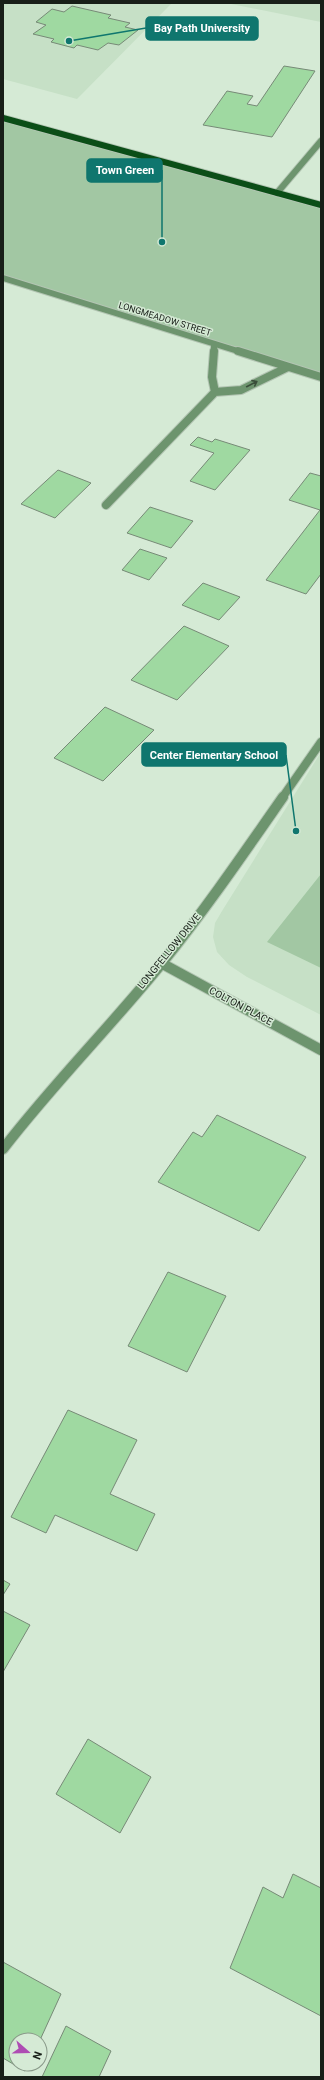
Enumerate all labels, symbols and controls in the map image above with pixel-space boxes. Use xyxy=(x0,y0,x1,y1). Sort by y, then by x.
callout: Bay Path University xyxy=(146,17,258,40)
text: Bay Path University xyxy=(154,22,251,35)
callout: Town Green xyxy=(87,159,162,182)
text: Town Green xyxy=(96,164,154,177)
street label: LONGMEADOW STREET xyxy=(117,300,213,338)
one-way arrow xyxy=(246,380,258,388)
callout: Center Elementary School xyxy=(142,743,286,766)
text: Center Elementary School xyxy=(150,749,278,762)
street label: LONGFELLOW DRIVE xyxy=(135,911,203,991)
street label: COLTON PLACE xyxy=(207,985,275,1027)
north arrow xyxy=(8,2032,48,2072)
text: N xyxy=(29,2049,44,2061)

